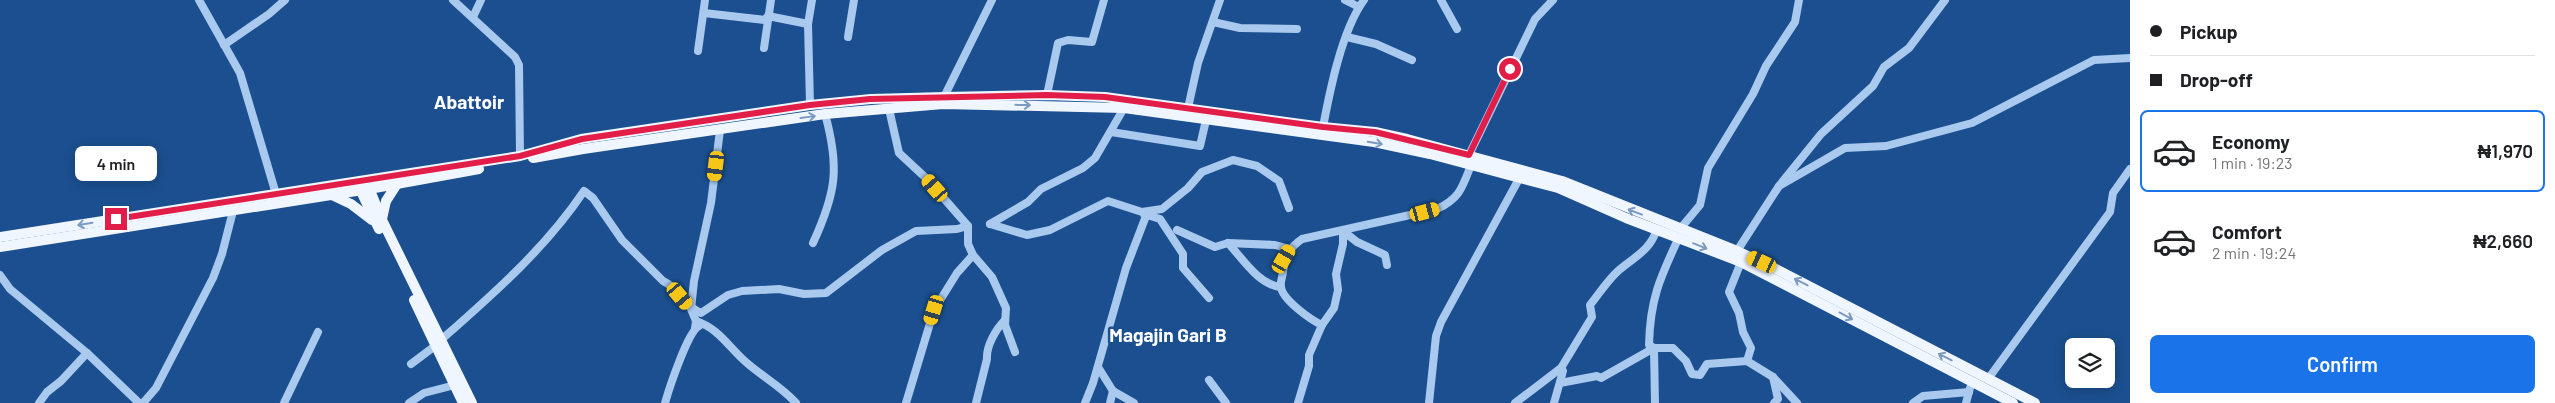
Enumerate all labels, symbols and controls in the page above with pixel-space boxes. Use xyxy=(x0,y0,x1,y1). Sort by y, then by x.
text: Pickup xyxy=(2180,20,2238,43)
route start xyxy=(1499,58,1521,80)
text: Drop-off xyxy=(2180,68,2253,91)
district label: Abattoir xyxy=(434,90,505,113)
one-way arrow xyxy=(1014,100,1030,110)
one-way arrow xyxy=(800,111,816,121)
icon: car xyxy=(2152,129,2197,174)
text: Economy xyxy=(2212,130,2290,153)
one-way arrow xyxy=(1367,138,1383,148)
text: ₦1,970 xyxy=(2477,139,2533,162)
callout: 4 min xyxy=(75,146,157,182)
car xyxy=(706,150,725,182)
text: 1 min · 19:23 xyxy=(2212,153,2293,172)
text: 4 min xyxy=(97,154,135,173)
car xyxy=(919,172,950,204)
car xyxy=(1408,201,1441,223)
one-way arrow xyxy=(1628,207,1644,216)
route end xyxy=(105,208,127,230)
one-way arrow xyxy=(78,219,94,229)
icon: car xyxy=(2152,219,2197,264)
text: Comfort xyxy=(2212,220,2282,243)
text: ₦2,660 xyxy=(2473,229,2533,252)
car xyxy=(1270,242,1297,276)
one-way arrow xyxy=(1692,242,1707,251)
text: 2 min · 19:24 xyxy=(2212,243,2296,262)
car xyxy=(1745,249,1778,275)
one-way arrow xyxy=(1794,277,1809,286)
car xyxy=(664,280,695,312)
car xyxy=(922,293,945,327)
one-way arrow xyxy=(1839,311,1854,321)
district label: Magajin Gari B xyxy=(1109,323,1227,346)
button: Confirm xyxy=(2150,335,2535,393)
map controls xyxy=(2065,338,2115,388)
button: layers xyxy=(2065,338,2115,388)
one-way arrow xyxy=(1938,352,1953,362)

